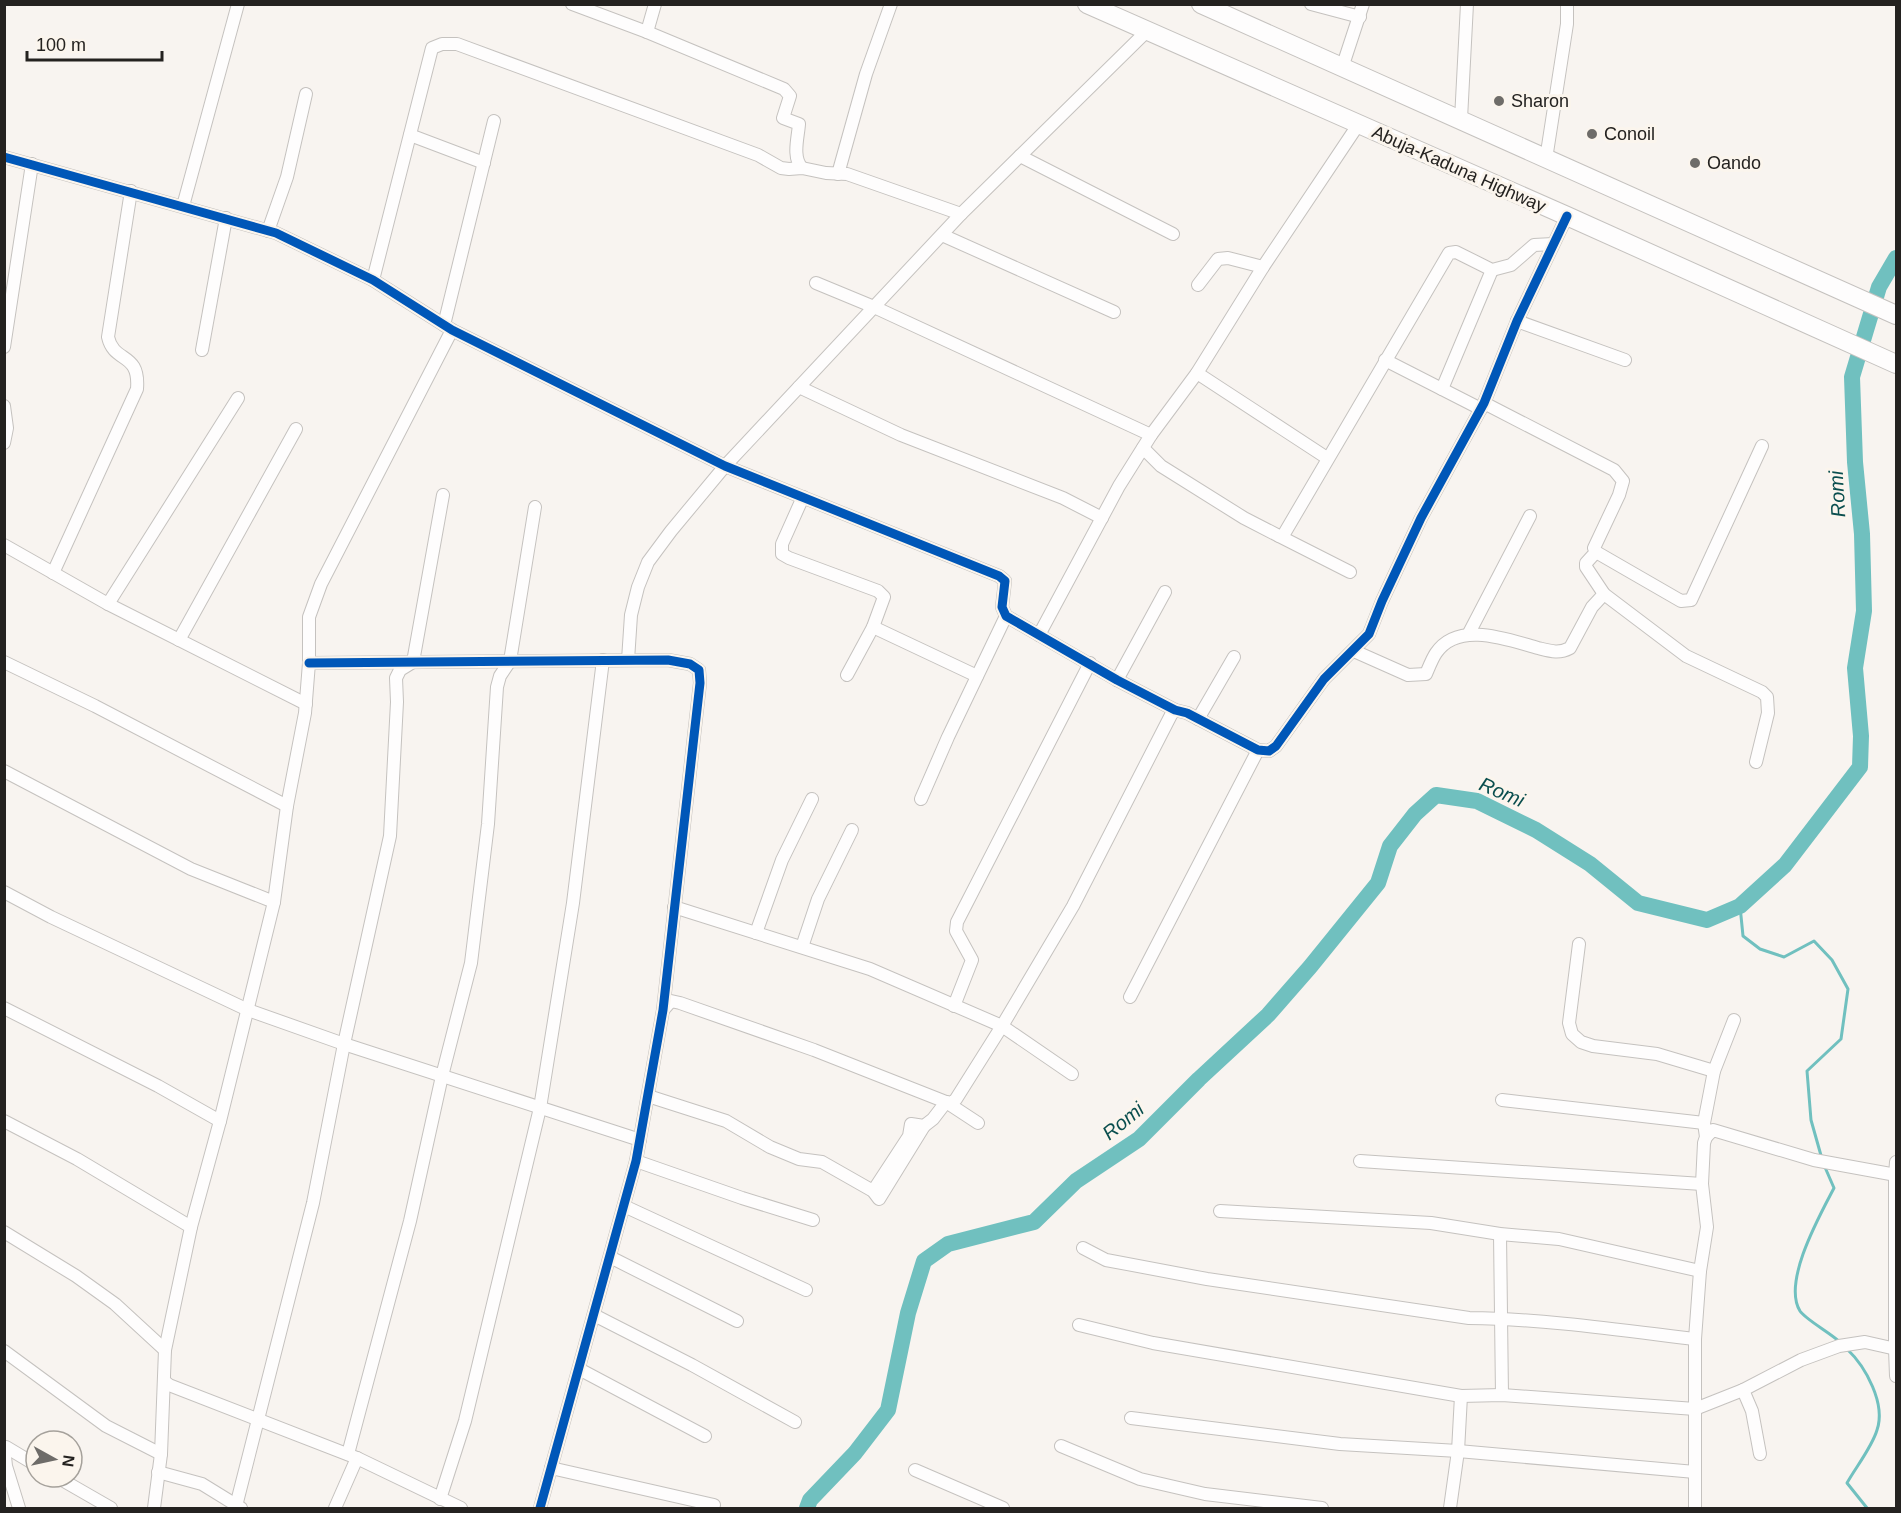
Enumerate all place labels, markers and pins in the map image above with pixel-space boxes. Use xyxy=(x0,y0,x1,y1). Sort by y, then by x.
place label: Sharon xyxy=(1511,91,1569,111)
marker: Sharon xyxy=(1492,94,1506,108)
place label: Conoil xyxy=(1604,124,1655,144)
marker: Conoil xyxy=(1585,127,1599,141)
place label: Oando xyxy=(1707,153,1761,173)
marker: Oando xyxy=(1688,156,1702,170)

